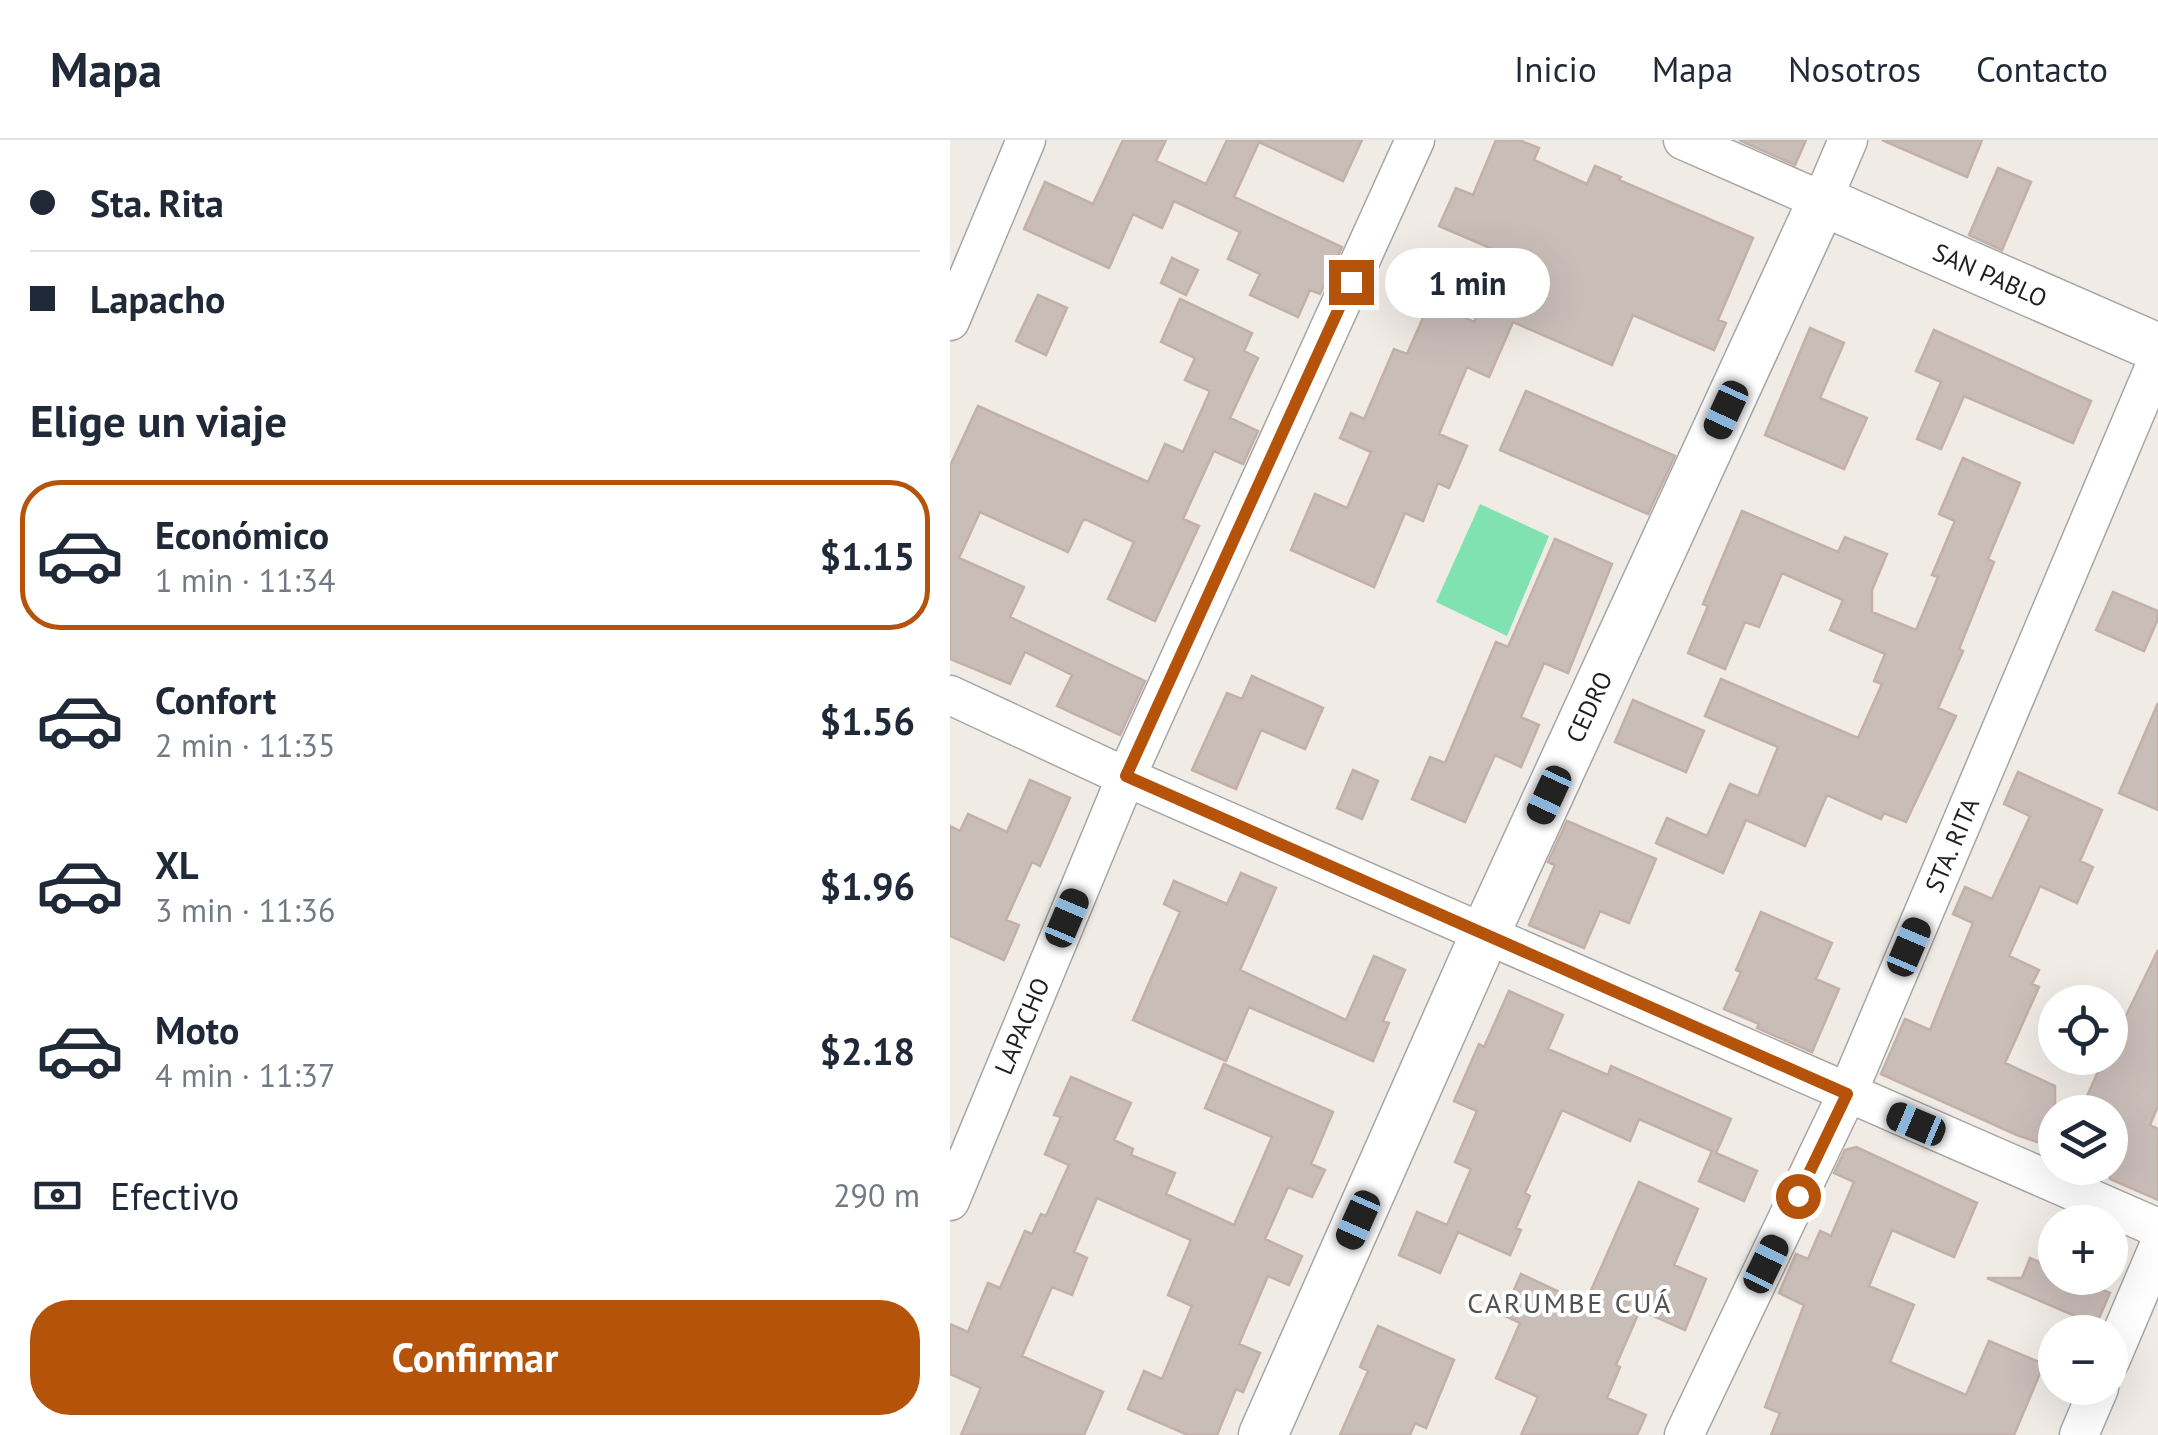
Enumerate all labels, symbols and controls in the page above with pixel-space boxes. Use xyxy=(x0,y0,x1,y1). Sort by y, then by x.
text: Mapa xyxy=(50,38,162,100)
text: Inicio xyxy=(1514,46,1597,92)
text: Mapa xyxy=(1652,46,1733,92)
text: Nosotros xyxy=(1788,46,1921,92)
text: Contacto xyxy=(1976,46,2108,92)
text: Sta. Rita xyxy=(90,178,224,227)
street label: SAN PABLO xyxy=(1928,236,2052,314)
callout: 1 min xyxy=(1386,247,1551,317)
route end xyxy=(1329,260,1374,305)
text: 1 min xyxy=(1428,262,1507,304)
text: Lapacho xyxy=(90,274,225,323)
car xyxy=(1700,376,1752,444)
text: Elige un viaje xyxy=(30,391,287,449)
icon: car xyxy=(35,510,125,600)
text: Económico xyxy=(155,510,329,559)
text: $1.15 xyxy=(819,531,915,580)
text: 1 min · 11:34 xyxy=(155,559,335,601)
street label: CEDRO xyxy=(1559,666,1619,748)
icon: car xyxy=(35,675,125,765)
text: Confort xyxy=(155,675,276,724)
text: $1.56 xyxy=(819,696,915,745)
text: 2 min · 11:35 xyxy=(155,724,335,766)
car xyxy=(1523,761,1575,829)
street label: STA. RITA xyxy=(1918,792,1986,897)
icon: car xyxy=(35,840,125,930)
text: XL xyxy=(155,840,199,889)
text: $1.96 xyxy=(819,861,915,910)
car xyxy=(1041,885,1093,951)
text: 3 min · 11:36 xyxy=(155,889,335,931)
car xyxy=(1883,914,1935,980)
street label: LAPACHO xyxy=(987,973,1057,1079)
map controls xyxy=(2038,985,2128,1405)
button: locate xyxy=(2038,985,2128,1075)
icon: car xyxy=(35,1005,125,1095)
text: Moto xyxy=(155,1005,239,1054)
text: $2.18 xyxy=(819,1026,915,1075)
text: 4 min · 11:37 xyxy=(155,1054,335,1096)
button: layers xyxy=(2038,1095,2128,1185)
car xyxy=(1883,1098,1949,1150)
icon: cash xyxy=(30,1168,85,1223)
text: Efectivo xyxy=(110,1171,239,1220)
text: 290 m xyxy=(833,1174,920,1216)
route start xyxy=(1776,1174,1821,1219)
car xyxy=(1332,1186,1384,1254)
button: + xyxy=(2038,1205,2128,1295)
car xyxy=(1739,1230,1793,1298)
district label: CARUMBE CUÁ xyxy=(1467,1284,1673,1321)
button: Confirmar xyxy=(30,1300,920,1415)
button: − xyxy=(2038,1315,2128,1405)

